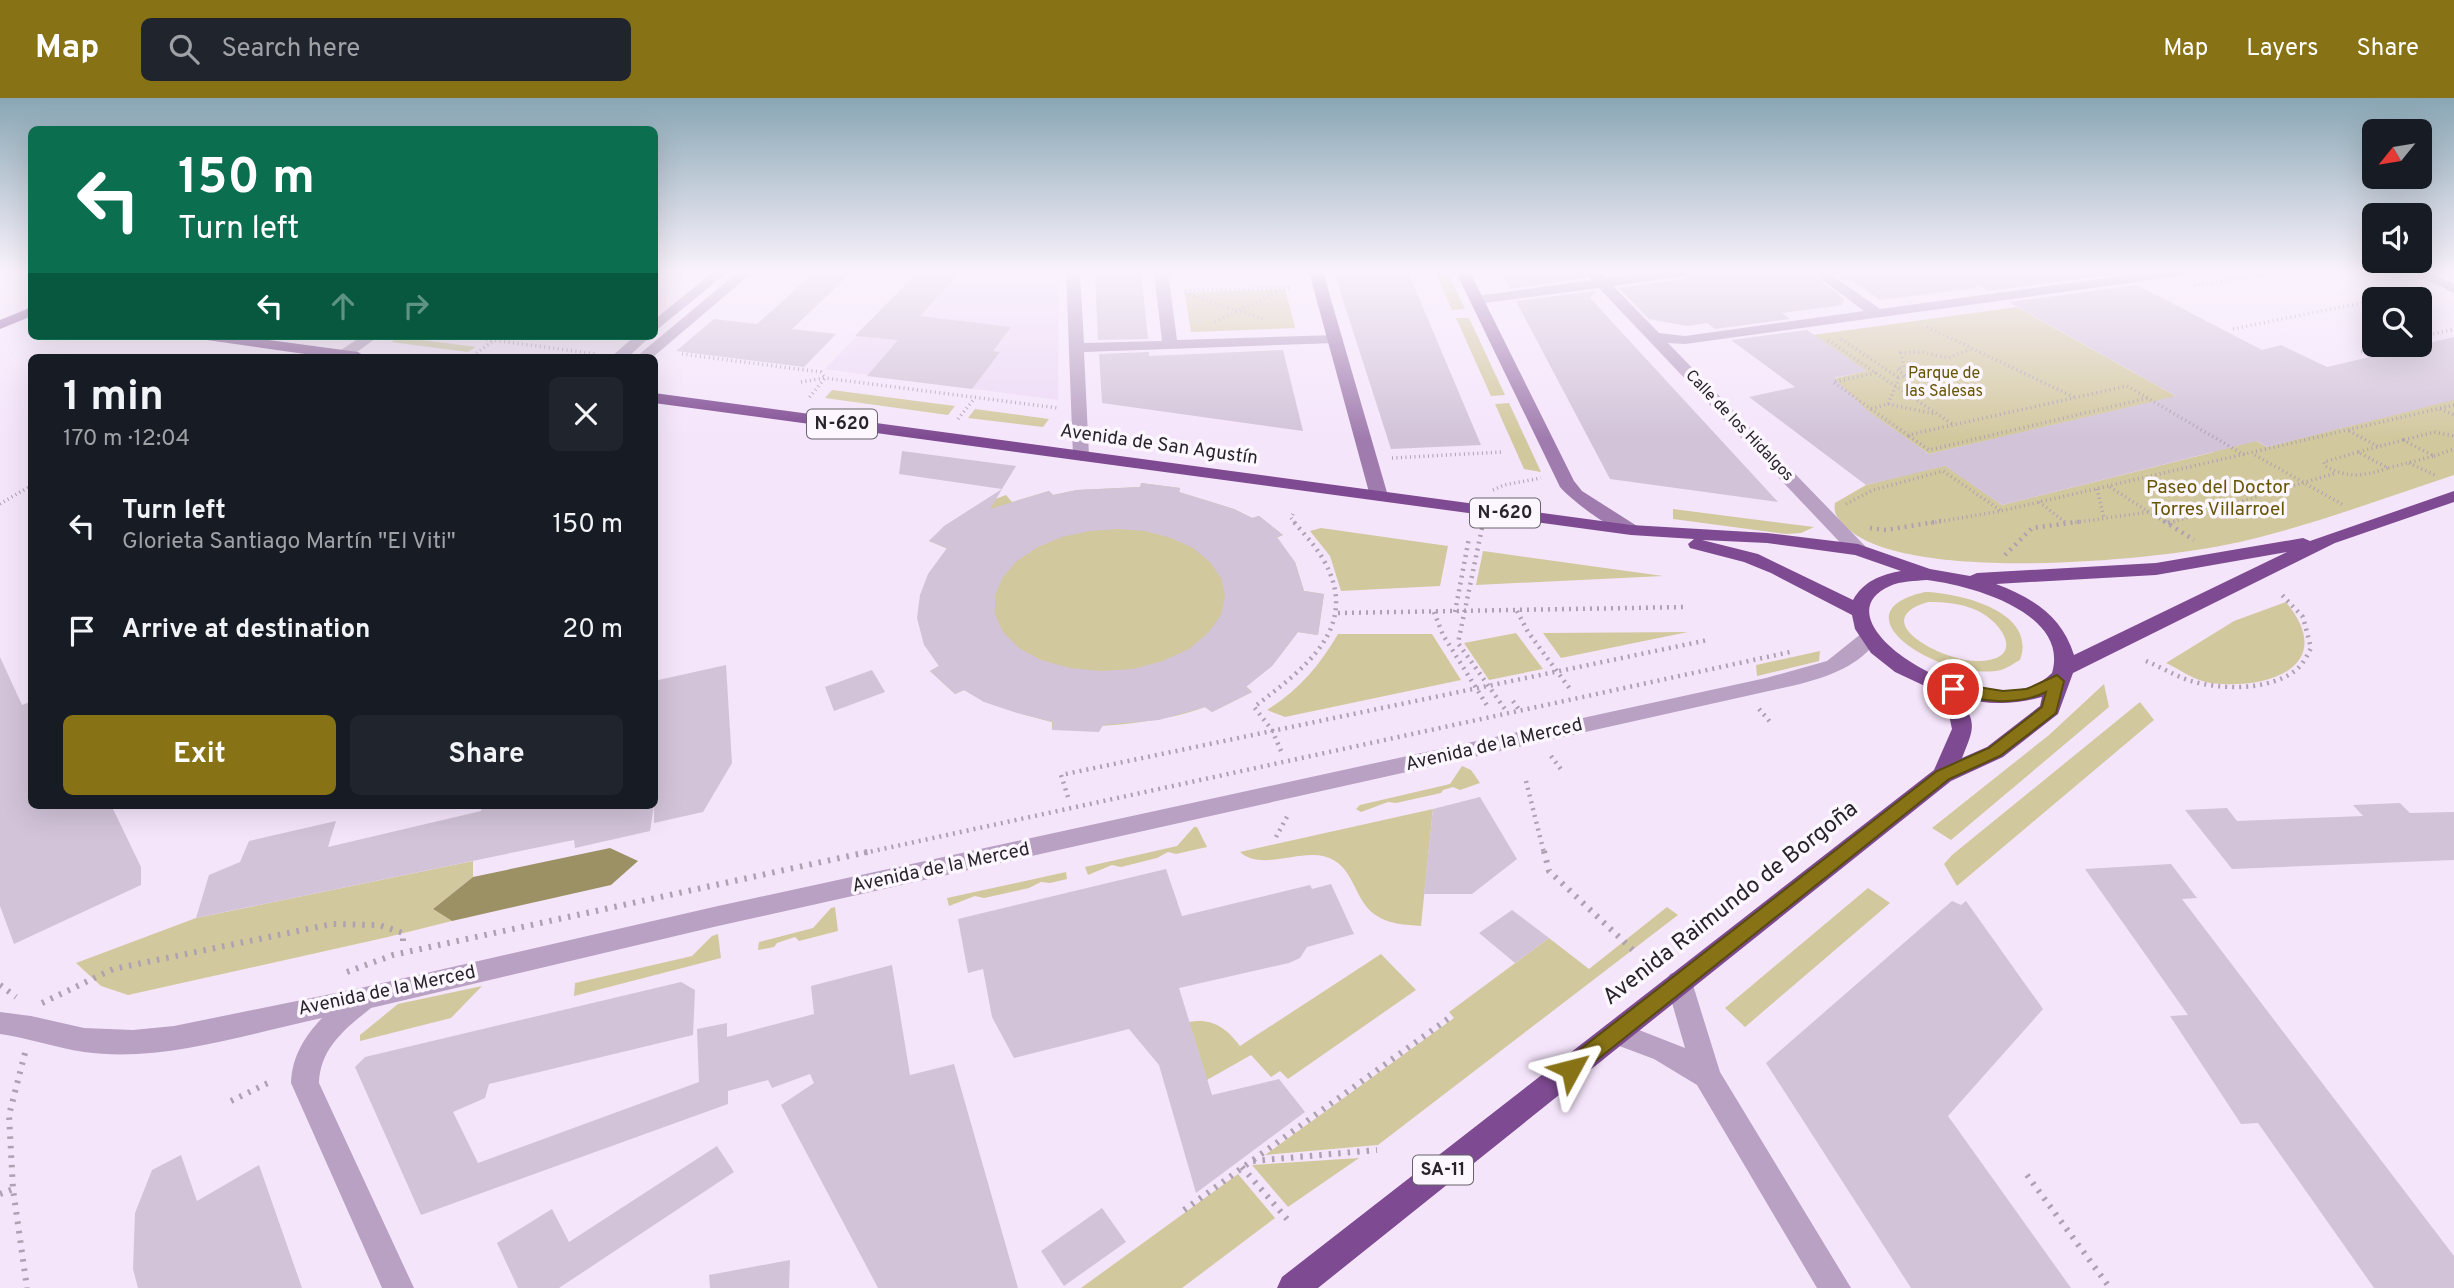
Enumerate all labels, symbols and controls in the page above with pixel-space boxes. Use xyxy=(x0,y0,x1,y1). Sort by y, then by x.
search box xyxy=(141,18,631,81)
text: Map xyxy=(35,28,99,70)
icon: search xyxy=(165,30,203,68)
text: Search here xyxy=(221,33,360,66)
text: Map xyxy=(2163,34,2208,64)
text: Layers xyxy=(2246,34,2318,64)
text: Share xyxy=(2356,34,2419,64)
north arrow xyxy=(2362,119,2432,189)
map controls xyxy=(2362,119,2432,357)
text: 150 m xyxy=(178,149,315,211)
icon: left xyxy=(63,154,154,245)
button: sound xyxy=(2362,203,2432,273)
text: Turn left xyxy=(178,210,299,250)
icon: left xyxy=(251,287,289,325)
icon: ahead xyxy=(324,287,362,325)
icon: right xyxy=(397,287,435,325)
button: search xyxy=(2362,287,2432,357)
park label: Parque de las Salesas xyxy=(1905,364,1983,402)
street label: Calle de los Hidalgos xyxy=(1681,366,1797,486)
text: 1 min xyxy=(63,372,164,425)
button: close xyxy=(549,377,623,451)
road number: N-620 xyxy=(807,410,877,438)
street label: Avenida de San Agustín xyxy=(1059,419,1259,471)
text: 170 m · 12:04 xyxy=(63,425,190,454)
park label: Paseo del Doctor Torres Villarroel xyxy=(2146,476,2291,522)
text: Turn left xyxy=(122,495,226,528)
road number: N-620 xyxy=(1470,498,1540,528)
icon: left xyxy=(63,507,101,545)
text: 150 m xyxy=(552,509,623,542)
text: Glorieta Santiago Martín "El Viti" xyxy=(122,528,456,557)
icon: arrive xyxy=(63,612,101,650)
text: Arrive at destination xyxy=(122,614,370,647)
text: 20 m xyxy=(562,614,623,647)
pin xyxy=(1923,659,1983,719)
icon: arrive xyxy=(1934,670,1972,708)
street label: Avenida de la Merced xyxy=(1403,713,1585,777)
button: Exit xyxy=(63,715,336,795)
button: Share xyxy=(350,715,623,795)
street label: Avenida Raimundo de Borgoña xyxy=(1598,795,1864,1013)
street label: Avenida de la Merced xyxy=(850,837,1032,899)
street label: Avenida de la Merced xyxy=(296,960,478,1022)
position arrow xyxy=(1534,1032,1608,1106)
road number: SA-11 xyxy=(1413,1156,1473,1184)

